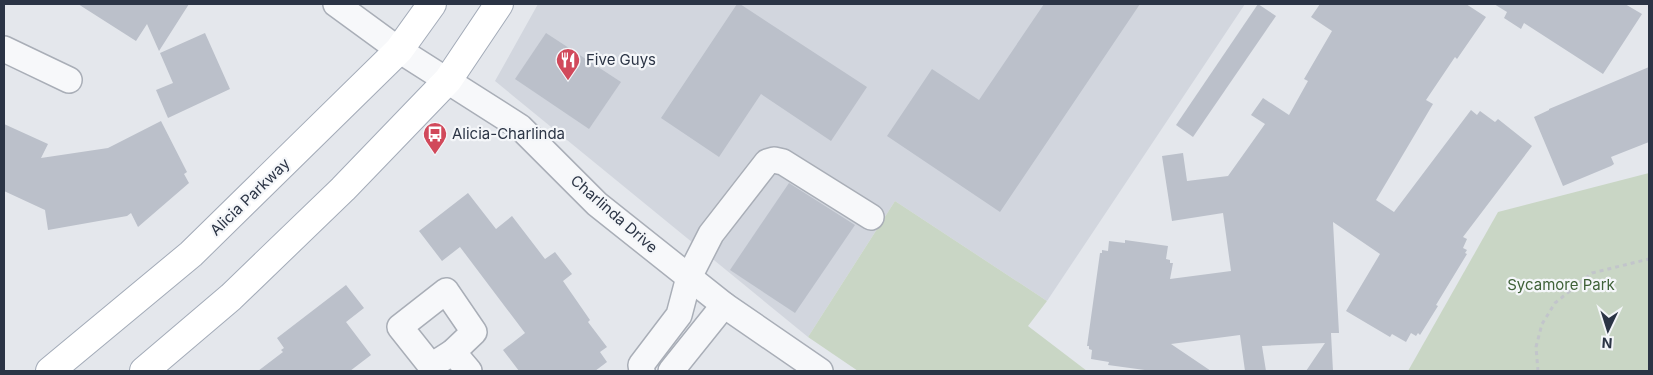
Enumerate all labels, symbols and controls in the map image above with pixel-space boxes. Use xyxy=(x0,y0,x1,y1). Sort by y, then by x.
restaurant icon: Five Guys xyxy=(555,47,581,81)
place label: Five Guys xyxy=(586,50,656,69)
bus stop icon: Alicia-Charlinda xyxy=(422,121,448,155)
place label: Alicia-Charlinda xyxy=(452,124,565,143)
street label: Alicia Parkway xyxy=(206,153,294,239)
street label: Charlinda Drive xyxy=(567,171,662,257)
park label: Sycamore Park xyxy=(1507,275,1616,294)
north arrow xyxy=(1583,305,1633,355)
text: N xyxy=(1601,335,1613,352)

